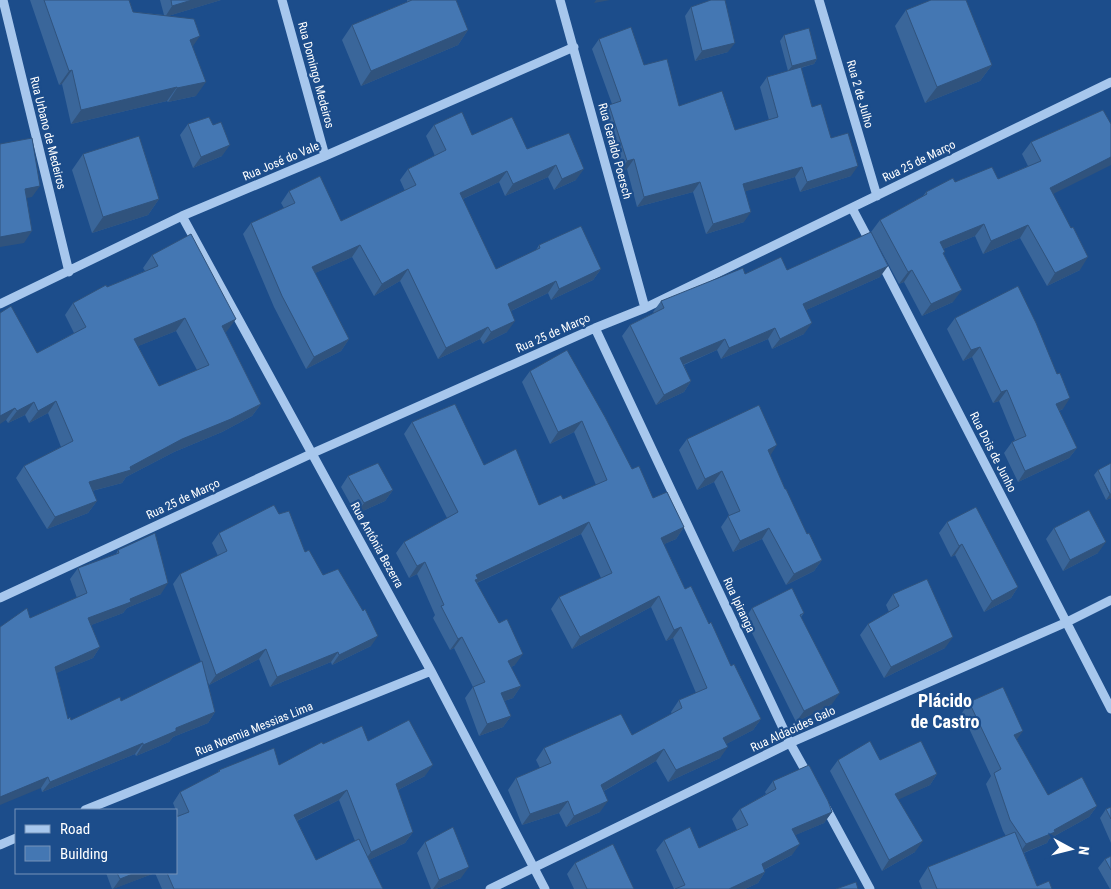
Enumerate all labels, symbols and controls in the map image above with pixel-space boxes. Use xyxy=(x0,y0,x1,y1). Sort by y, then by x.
street label: Rua Domingo Medeiros xyxy=(295,20,337,130)
street label: Rua 2 de Julho xyxy=(844,58,876,130)
street label: Rua Urbano de Medeiros xyxy=(27,75,69,191)
street label: Rua Geraldo Poersch xyxy=(595,102,635,201)
street label: Rua 25 de Março xyxy=(880,137,958,185)
street label: Rua José do Vale xyxy=(241,138,322,183)
street label: Rua 25 de Março xyxy=(514,310,592,356)
street label: Rua Dois de Junho xyxy=(967,410,1019,494)
street label: Rua 25 de Março xyxy=(144,476,222,522)
street label: Rua Antônia Bezerra xyxy=(348,500,406,590)
street label: Rua Ipiranga xyxy=(720,575,758,635)
district label: Plácido de Castro xyxy=(911,690,979,732)
street label: Rua Noemia Messias Lima xyxy=(193,699,315,759)
street label: Rua Aldacides Galo xyxy=(748,703,838,755)
legend xyxy=(15,809,178,874)
text: Road xyxy=(60,820,90,838)
north arrow xyxy=(1046,824,1096,874)
text: Building xyxy=(60,845,108,863)
text: N xyxy=(1075,845,1092,856)

